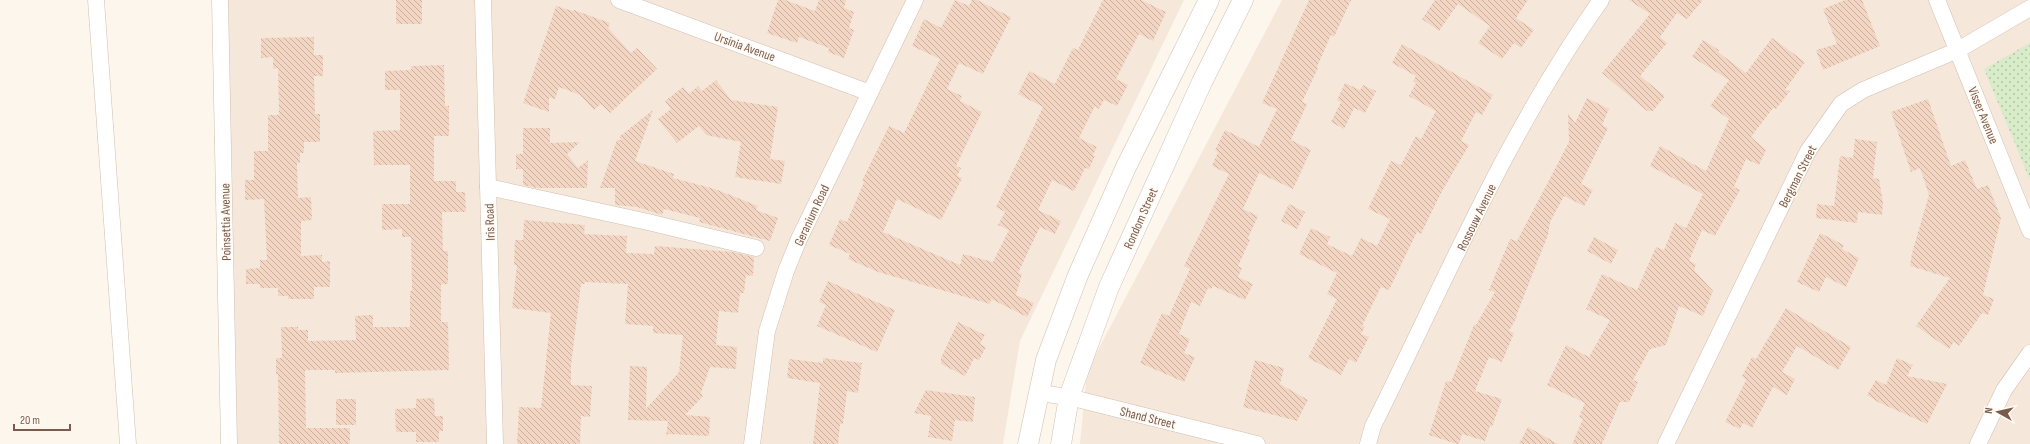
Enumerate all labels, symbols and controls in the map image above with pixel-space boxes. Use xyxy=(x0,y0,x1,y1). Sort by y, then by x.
street label: Ursinia Avenue xyxy=(712,28,777,65)
street label: Visser Avenue xyxy=(1964,84,2002,146)
street label: Bergman Street xyxy=(1775,143,1820,210)
street label: Rossouw Avenue xyxy=(1454,181,1500,253)
street label: Geranium Road xyxy=(791,182,833,249)
street label: Poinsettia Avenue xyxy=(217,183,235,261)
street label: Rondom Street xyxy=(1120,185,1162,252)
street label: Iris Road xyxy=(481,203,499,241)
north arrow xyxy=(1978,392,2018,432)
street label: Shand Street xyxy=(1118,403,1177,433)
scale bar xyxy=(14,406,70,432)
text: N xyxy=(1982,407,1995,414)
text: 20 m xyxy=(20,413,40,428)

